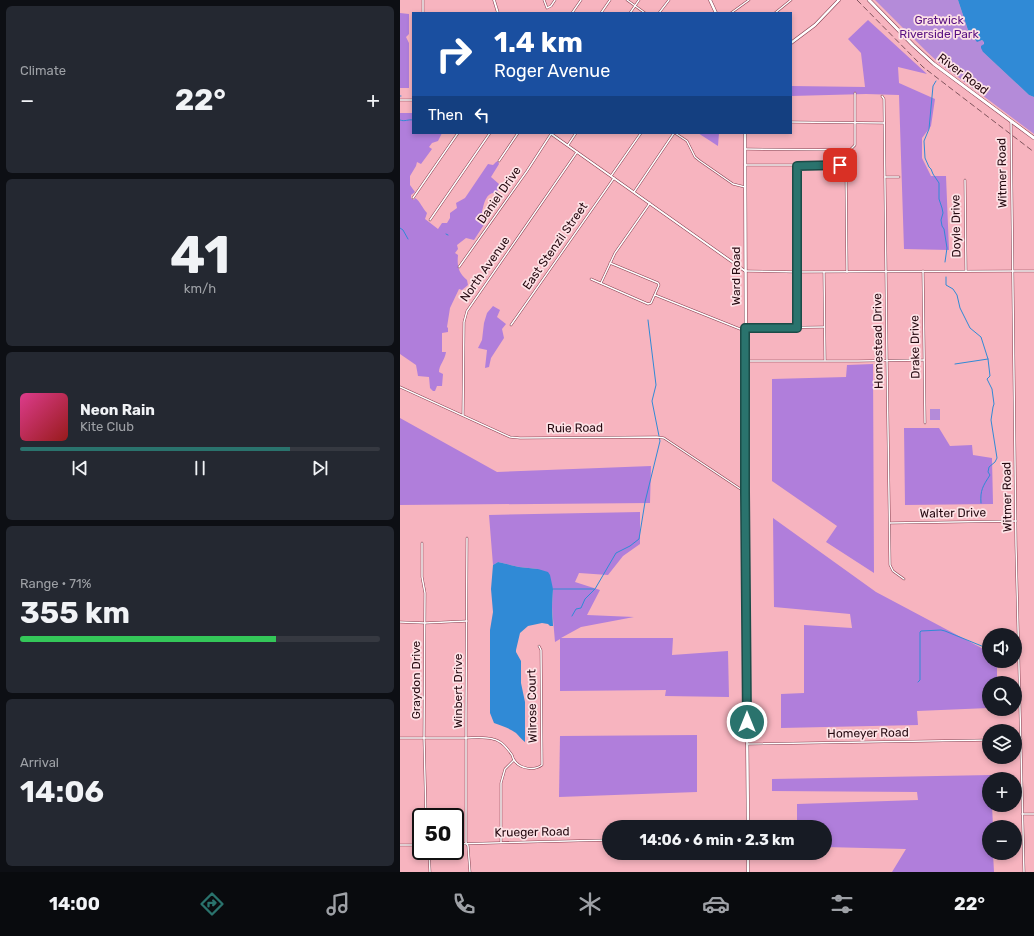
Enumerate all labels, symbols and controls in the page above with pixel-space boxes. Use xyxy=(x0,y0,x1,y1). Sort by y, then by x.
park label: Gratwick Riverside Park xyxy=(899,13,979,41)
text: 1.4 km xyxy=(494,26,583,59)
icon: right xyxy=(428,28,480,80)
street label: River Road xyxy=(935,50,991,98)
text: Roger Avenue xyxy=(494,60,610,82)
text: Climate xyxy=(20,63,66,78)
text: 22° xyxy=(175,82,226,118)
text: − xyxy=(20,87,34,114)
text: + xyxy=(366,87,380,114)
icon: left xyxy=(471,104,493,126)
text: Then xyxy=(428,106,463,124)
street label: Witmer Road xyxy=(994,138,1010,208)
pin xyxy=(823,148,857,182)
icon: arrive xyxy=(829,154,851,176)
street label: Daniel Drive xyxy=(474,164,524,226)
street label: Doyle Drive xyxy=(948,194,964,258)
street label: East Stenzil Street xyxy=(520,199,591,292)
text: 41 xyxy=(170,224,230,286)
street label: North Avenue xyxy=(457,233,513,304)
street label: Ward Road xyxy=(729,247,743,305)
text: km/h xyxy=(184,281,216,296)
street label: Homestead Drive xyxy=(870,293,886,389)
street label: Drake Drive xyxy=(907,315,923,379)
text: Neon Rain xyxy=(80,401,155,419)
text: Kite Club xyxy=(80,419,134,434)
street label: Ruie Road xyxy=(547,421,603,435)
icon: previous xyxy=(69,457,91,479)
icon: pause xyxy=(189,457,211,479)
icon: next xyxy=(309,457,331,479)
street label: Witmer Road xyxy=(999,462,1015,532)
street label: Walter Drive xyxy=(920,505,987,521)
text: Range · 71% xyxy=(20,576,91,591)
text: 355 km xyxy=(20,595,130,631)
map controls xyxy=(982,628,1022,860)
button: sound xyxy=(982,628,1022,668)
street label: Graydon Drive xyxy=(409,640,423,719)
street label: Winbert Drive xyxy=(451,653,465,728)
street label: Wilrose Court xyxy=(524,669,540,743)
button: search xyxy=(982,676,1022,716)
position arrow xyxy=(726,701,768,743)
button: layers xyxy=(982,724,1022,764)
street label: Homeyer Road xyxy=(827,725,909,741)
text: Arrival xyxy=(20,755,59,770)
button: + xyxy=(982,772,1022,812)
text: 14:06 xyxy=(20,774,104,810)
speed limit sign: 50 xyxy=(412,808,464,860)
button: − xyxy=(982,820,1022,860)
street label: Krueger Road xyxy=(494,824,570,840)
text: 14:06 · 6 min · 2.3 km xyxy=(640,831,794,849)
icon: directions xyxy=(198,890,226,918)
icon: music xyxy=(324,890,352,918)
icon: phone xyxy=(450,890,478,918)
icon: climate xyxy=(576,890,604,918)
icon: car xyxy=(702,890,730,918)
icon: filters xyxy=(828,890,856,918)
text: 14:00 xyxy=(49,893,100,915)
text: 22° xyxy=(954,893,985,915)

